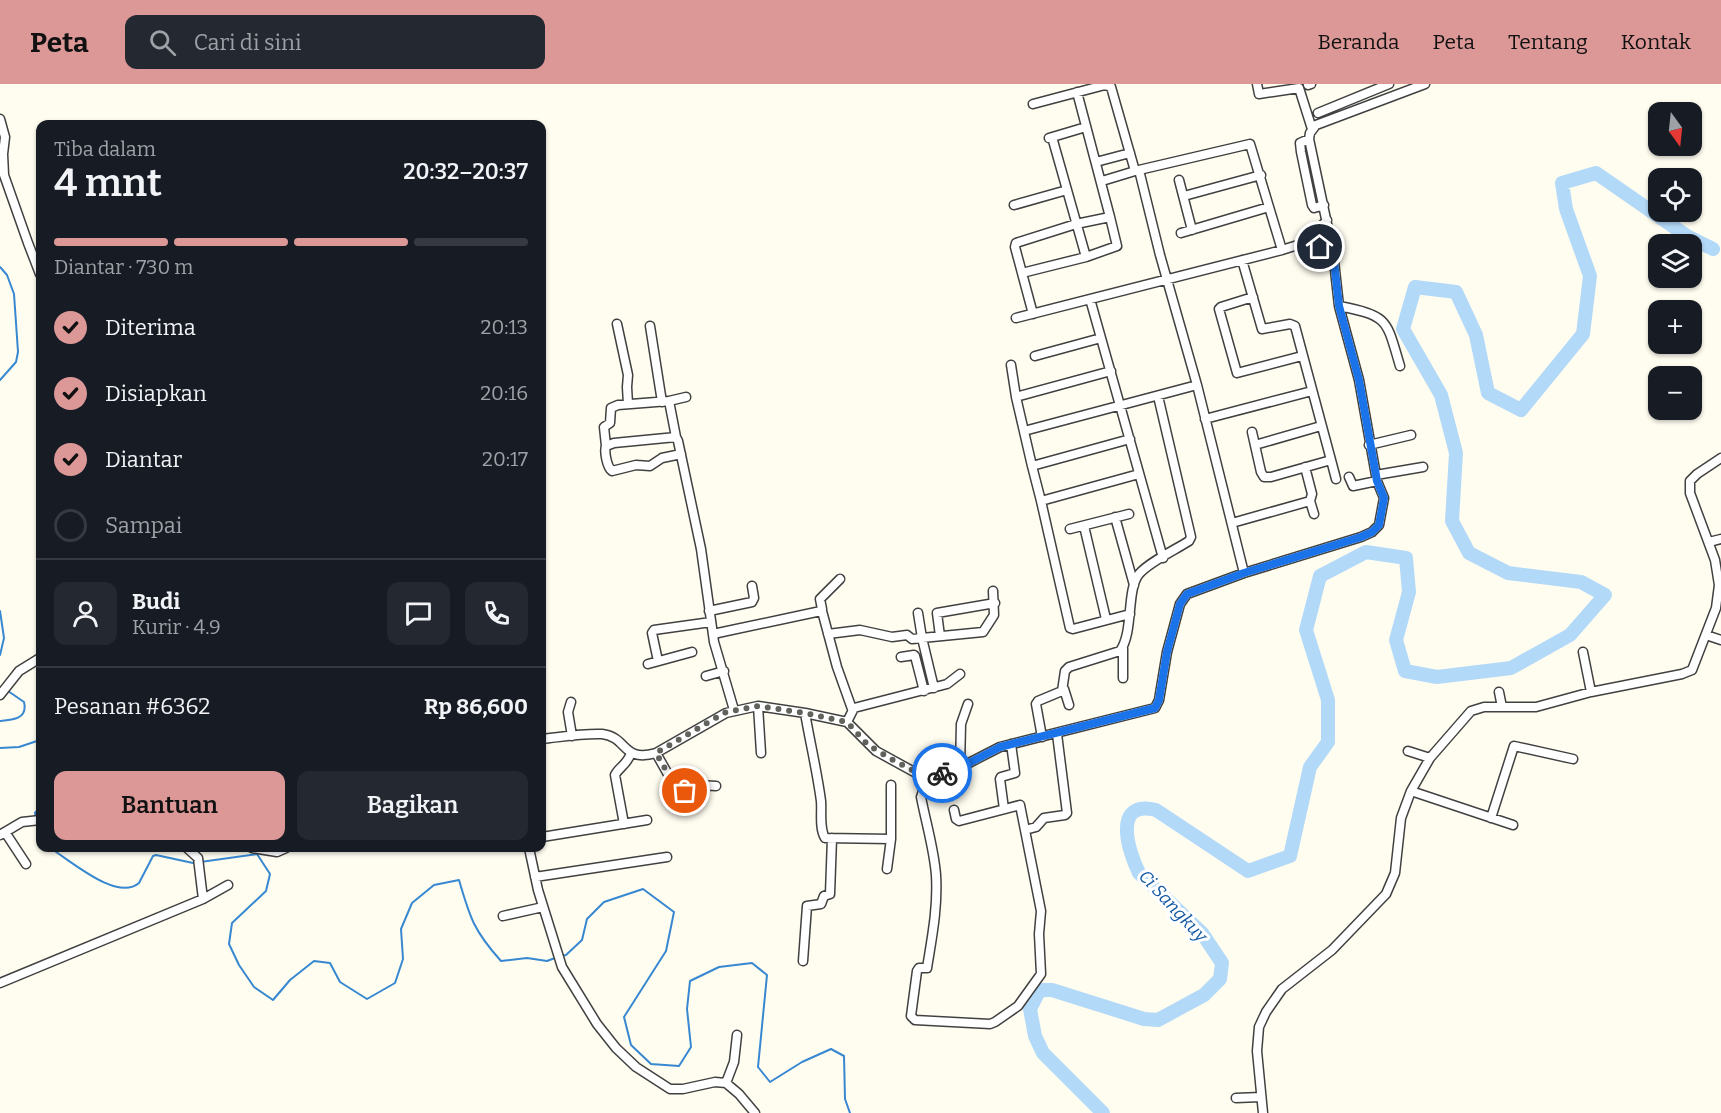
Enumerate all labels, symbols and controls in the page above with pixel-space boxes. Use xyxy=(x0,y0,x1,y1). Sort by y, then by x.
search box xyxy=(125,15,545,69)
text: Peta xyxy=(30,26,89,59)
icon: search xyxy=(146,26,179,59)
text: Cari di sini xyxy=(194,29,301,56)
text: Beranda xyxy=(1318,29,1399,55)
text: Peta xyxy=(1432,29,1475,55)
text: Tentang xyxy=(1508,29,1588,55)
text: Kontak xyxy=(1621,29,1691,55)
north arrow xyxy=(1648,102,1702,156)
map controls xyxy=(1648,102,1702,420)
text: Tiba dalam xyxy=(54,137,156,161)
text: 20:32–20:37 xyxy=(403,158,528,185)
text: 4 mnt xyxy=(54,160,162,206)
button: locate xyxy=(1648,168,1702,222)
pin xyxy=(1294,221,1345,272)
icon: home xyxy=(1303,230,1336,263)
button: layers xyxy=(1648,234,1702,288)
text: Diantar · 730 m xyxy=(54,255,193,279)
button: + xyxy=(1648,300,1702,354)
icon: check xyxy=(54,311,87,344)
text: Diterima xyxy=(105,314,196,341)
text: 20:13 xyxy=(481,315,528,339)
button: − xyxy=(1648,366,1702,420)
icon: check xyxy=(54,377,87,410)
text: Disiapkan xyxy=(105,380,207,407)
text: 20:16 xyxy=(480,381,528,405)
icon: check xyxy=(54,443,87,476)
text: Diantar xyxy=(105,446,182,473)
text: 20:17 xyxy=(482,447,528,471)
text: Sampai xyxy=(105,512,182,539)
button: person xyxy=(54,582,117,645)
button: chat xyxy=(387,582,450,645)
button: phone xyxy=(465,582,528,645)
text: Budi xyxy=(132,588,180,615)
text: Kurir · 4.9 xyxy=(132,615,221,639)
text: Pesanan #6362 xyxy=(54,693,210,720)
text: Rp 86,600 xyxy=(424,693,528,720)
courier xyxy=(912,743,972,803)
icon: bike xyxy=(926,757,959,790)
pin xyxy=(659,765,710,816)
button: Bantuan xyxy=(54,771,285,840)
button: Bagikan xyxy=(297,771,528,840)
icon: bag xyxy=(668,774,701,807)
water label: Ci Sangkuy xyxy=(1134,865,1212,947)

